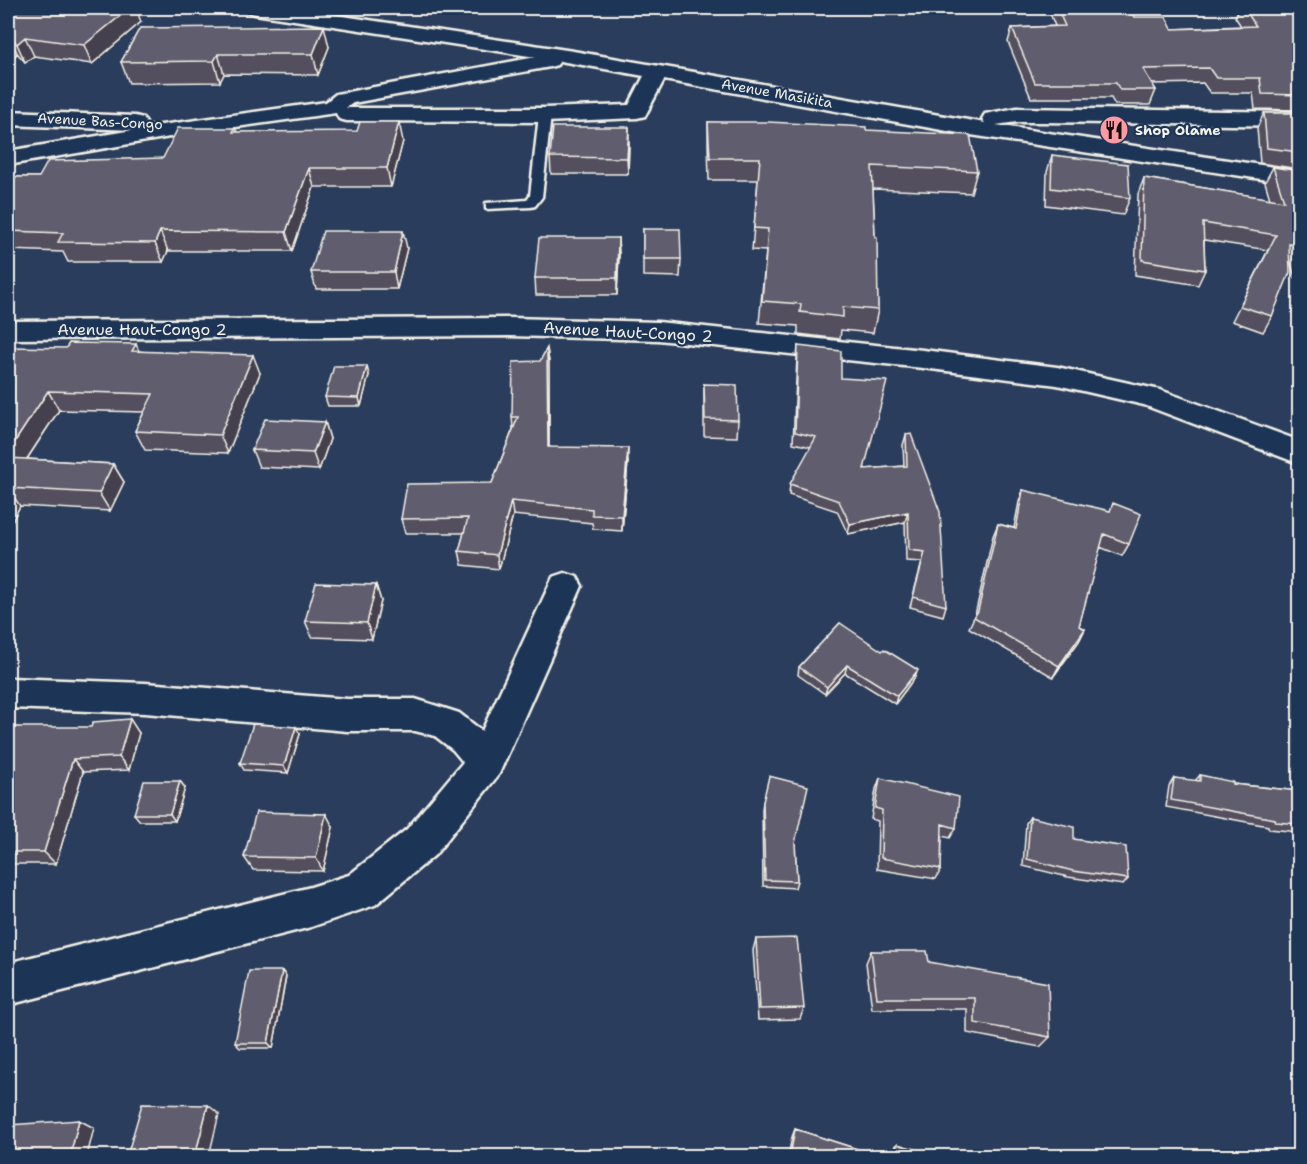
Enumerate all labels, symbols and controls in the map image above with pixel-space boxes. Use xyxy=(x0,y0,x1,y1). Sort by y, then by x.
street label: Avenue Masikita xyxy=(720,74,834,112)
street label: Avenue Bas-Congo xyxy=(37,109,163,133)
restaurant icon: Shop Olame xyxy=(1098,114,1130,146)
place label: Shop Olame xyxy=(1135,121,1221,139)
street label: Avenue Haut-Congo 2 xyxy=(543,317,713,347)
street label: Avenue Haut-Congo 2 xyxy=(57,319,227,340)

